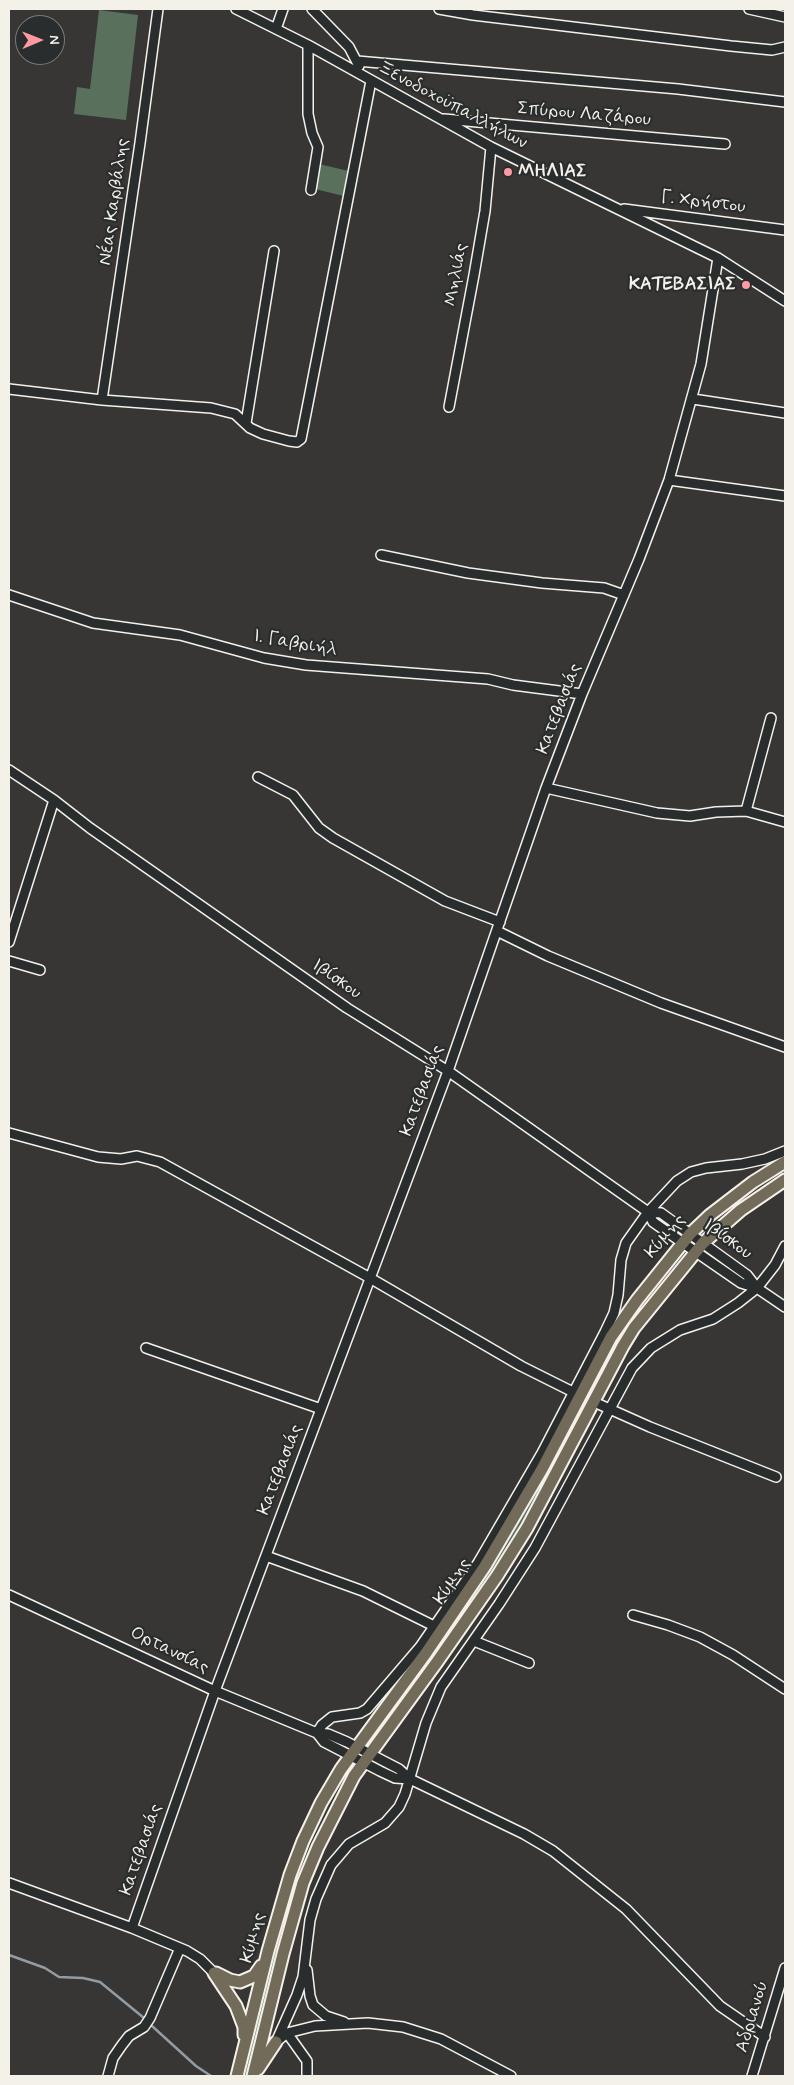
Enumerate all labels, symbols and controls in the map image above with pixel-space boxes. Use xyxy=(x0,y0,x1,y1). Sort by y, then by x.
north arrow xyxy=(15,15,65,65)
text: N xyxy=(45,35,63,45)
street label: Ξενοδοχοϋπαλλήλων xyxy=(374,57,530,155)
street label: Σπύρου Λαζάρου xyxy=(516,98,652,132)
street label: Νέας Καρβάλης xyxy=(95,137,135,267)
place label: ΜΗΛΙΑΣ xyxy=(518,161,587,183)
marker: ΜΗΛΙΑΣ xyxy=(502,166,514,178)
street label: Γ. Χρήστου xyxy=(659,187,747,219)
street label: Μηλιάς xyxy=(441,242,473,308)
place label: ΚΑΤΕΒΑΣΙΑΣ xyxy=(629,274,736,296)
marker: ΚΑΤΕΒΑΣΙΑΣ xyxy=(740,279,752,291)
street label: Ι. Γαβριήλ xyxy=(251,626,339,662)
street label: Κατεβασιάς xyxy=(533,661,587,757)
street label: Ιβίσκου xyxy=(307,955,365,1005)
street label: Κατεβασιάς xyxy=(397,1042,449,1140)
street label: Κύμης xyxy=(641,1211,691,1263)
street label: Ιβίσκου xyxy=(698,1215,756,1265)
street label: Κατεβασιάς xyxy=(254,1422,308,1518)
street label: Κύμης xyxy=(430,1555,476,1609)
street label: Ορτανσίας xyxy=(126,1623,212,1679)
street label: Κατεβασιάς xyxy=(116,1801,168,1899)
street label: Κύμης xyxy=(237,1910,271,1966)
street label: Αδριανού xyxy=(732,1979,774,2055)

